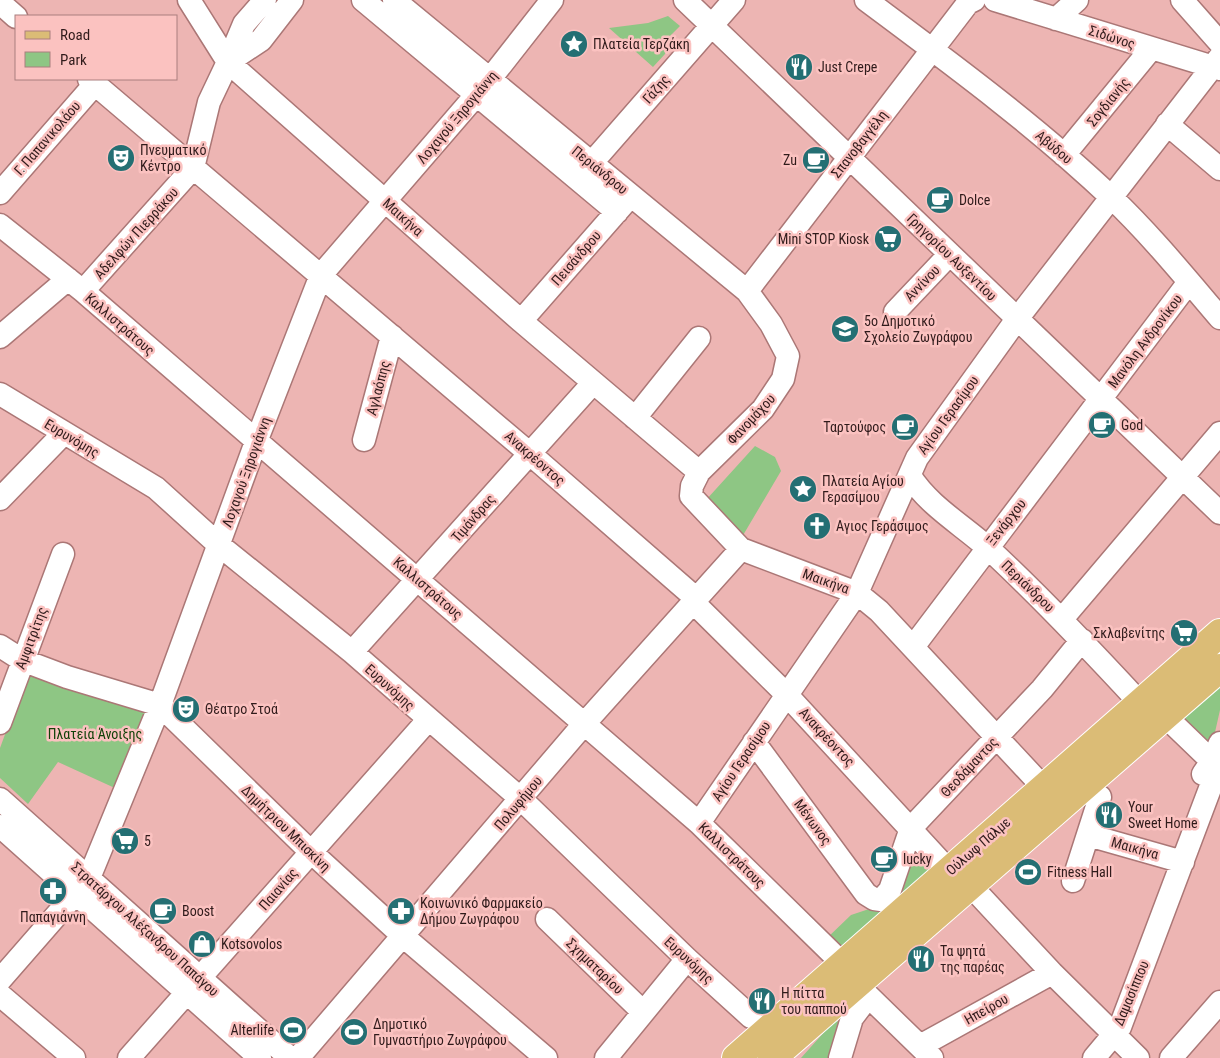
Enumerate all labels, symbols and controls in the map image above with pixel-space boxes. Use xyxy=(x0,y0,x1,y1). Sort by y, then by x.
legend xyxy=(15,15,178,80)
street label: Σιδώνος xyxy=(1087,22,1137,52)
text: Road xyxy=(60,26,90,44)
place icon: Πλατεία Τερζάκη xyxy=(559,29,589,59)
place label: Πλατεία Τερζάκη xyxy=(593,36,690,52)
text: Park xyxy=(60,51,87,69)
restaurant icon: Just Crepe xyxy=(784,52,814,82)
place label: Just Crepe xyxy=(818,59,878,75)
street label: Λοχαγού Ξηρογιάννη xyxy=(414,67,500,167)
street label: Γάζης xyxy=(639,71,673,107)
street label: Σογδιανής xyxy=(1084,75,1132,129)
street label: Γ. Παπανικολάου xyxy=(11,98,84,178)
street label: Σπανοβαγγέλη xyxy=(828,107,890,181)
street label: Αβύδου xyxy=(1032,127,1076,167)
place label: Πνευματικό Κέντρο xyxy=(140,142,206,174)
theatre icon: Πνευματικό Κέντρο xyxy=(106,143,136,173)
street label: Περιάνδρου xyxy=(569,143,631,197)
cafe icon: Zu xyxy=(801,145,831,175)
place label: Zu xyxy=(783,152,797,168)
street label: Αδελφών Πιερράκου xyxy=(91,184,182,283)
cafe icon: Dolce xyxy=(925,185,955,215)
place label: Dolce xyxy=(959,192,991,208)
street label: Μαικήνα xyxy=(380,195,426,239)
street label: Γρηγορίου Αυξεντίου xyxy=(904,210,1000,304)
supermarket icon: Mini STOP Kiosk xyxy=(873,224,903,254)
street label: Πεισάνδρου xyxy=(548,227,604,289)
place label: Mini STOP Kiosk xyxy=(778,231,870,247)
street label: Αννίνου xyxy=(901,262,943,304)
street label: Καλλιστράτους xyxy=(82,290,158,358)
street label: Μανόλη Ανδρονίκου xyxy=(1105,291,1185,391)
place label: 5ο Δημοτικό Σχολείο Ζωγράφου xyxy=(864,313,973,346)
school or university icon: 5ο Δημοτικό Σχολείο Ζωγράφου xyxy=(830,314,860,344)
street label: Αγλαόπης xyxy=(363,359,393,417)
street label: Αγίου Γερασίμου xyxy=(914,373,982,457)
street label: Φανομάχου xyxy=(724,390,779,448)
cafe icon: God xyxy=(1087,410,1117,440)
cafe icon: Ταρτούφος xyxy=(890,412,920,442)
street label: Ευρυνόμης xyxy=(42,415,102,461)
street label: Λοχαγού Ξηρογιάννη xyxy=(219,415,273,529)
place label: God xyxy=(1121,417,1143,433)
place label: Ταρτούφος xyxy=(823,419,886,436)
street label: Ανακρέοντος xyxy=(502,428,568,488)
place label: Πλατεία Αγίου Γερασίμου xyxy=(822,473,904,505)
place icon: Πλατεία Αγίου Γερασίμου xyxy=(788,474,818,504)
street label: Τιμάνδρας xyxy=(448,491,498,545)
street label: Ξενάρχου xyxy=(983,496,1029,548)
church icon: Αγιος Γεράσιμος xyxy=(802,511,832,541)
place label: Αγιος Γεράσιμος xyxy=(836,518,929,534)
street label: Καλλιστράτους xyxy=(390,554,466,622)
street label: Περιάνδρου xyxy=(998,557,1058,615)
street label: Μαικήνα xyxy=(801,565,852,597)
street label: Αμφιτρίτης xyxy=(12,605,51,672)
supermarket icon: Σκλαβενίτης xyxy=(1169,618,1199,648)
place label: Σκλαβενίτης xyxy=(1093,625,1165,641)
street label: Ευρυνόμης xyxy=(362,661,418,713)
theatre icon: Θέατρο Στοά xyxy=(171,694,201,724)
place label: Θέατρο Στοά xyxy=(205,701,278,717)
street label: Ανακρέοντος xyxy=(796,705,858,769)
street label: Αγίου Γερασίμου xyxy=(708,718,774,804)
park label: Πλατεία Άνοιξης xyxy=(48,726,142,742)
street label: Θεοδάμαντος xyxy=(937,734,1001,800)
street label: Πολυφήμου xyxy=(491,773,546,834)
street label: Δημήτριου Μπισκίνη xyxy=(238,782,334,874)
street label: Μένωνος xyxy=(791,796,835,848)
place label: Your Sweet Home xyxy=(1128,799,1198,831)
restaurant icon: Your Sweet Home xyxy=(1094,800,1124,830)
street label: Ούλωφ Πάλμε xyxy=(943,814,1014,879)
street label: Καλλιστράτους xyxy=(695,819,769,891)
supermarket icon: 5 xyxy=(110,826,140,856)
place label: 5 xyxy=(144,833,151,849)
street label: Μαικήνα xyxy=(1110,834,1161,862)
cafe icon: lucky xyxy=(869,844,899,874)
place label: lucky xyxy=(903,851,932,867)
sports icon: Fitness Hall xyxy=(1013,857,1043,887)
street label: Στρατάρχου Αλέξανδρου Παπάγου xyxy=(68,859,222,999)
place label: Fitness Hall xyxy=(1047,864,1112,880)
street label: Παιανίας xyxy=(255,865,301,913)
pharmacy icon: Παπαγιάννη xyxy=(38,876,68,906)
place label: Κοινωνικό Φαρμακείο Δήμου Ζωγράφου xyxy=(420,895,543,928)
cafe icon: Boost xyxy=(148,896,178,926)
pharmacy icon: Κοινωνικό Φαρμακείο Δήμου Ζωγράφου xyxy=(386,896,416,926)
place label: Boost xyxy=(182,903,214,919)
place label: Παπαγιάννη xyxy=(20,909,86,925)
shop icon: Kotsovolos xyxy=(187,929,217,959)
street label: Ευρυνόμης xyxy=(661,933,717,987)
street label: Σχηματαρίου xyxy=(563,935,627,997)
place label: Kotsovolos xyxy=(221,936,282,952)
place label: Τα ψητά της παρέας xyxy=(940,943,1005,975)
restaurant icon: Τα ψητά της παρέας xyxy=(906,944,936,974)
street label: Δαμασίππου xyxy=(1110,958,1152,1028)
place label: Η πίττα του παππού xyxy=(781,985,847,1017)
restaurant icon: Η πίττα του παππού xyxy=(747,986,777,1016)
street label: Ηπείρου xyxy=(961,990,1011,1028)
sports icon: Alterlife xyxy=(278,1015,308,1045)
place label: Δημοτικό Γυμναστήριο Ζωγράφου xyxy=(373,1016,507,1049)
sports icon: Δημοτικό Γυμναστήριο Ζωγράφου xyxy=(339,1017,369,1047)
place label: Alterlife xyxy=(230,1022,274,1038)

